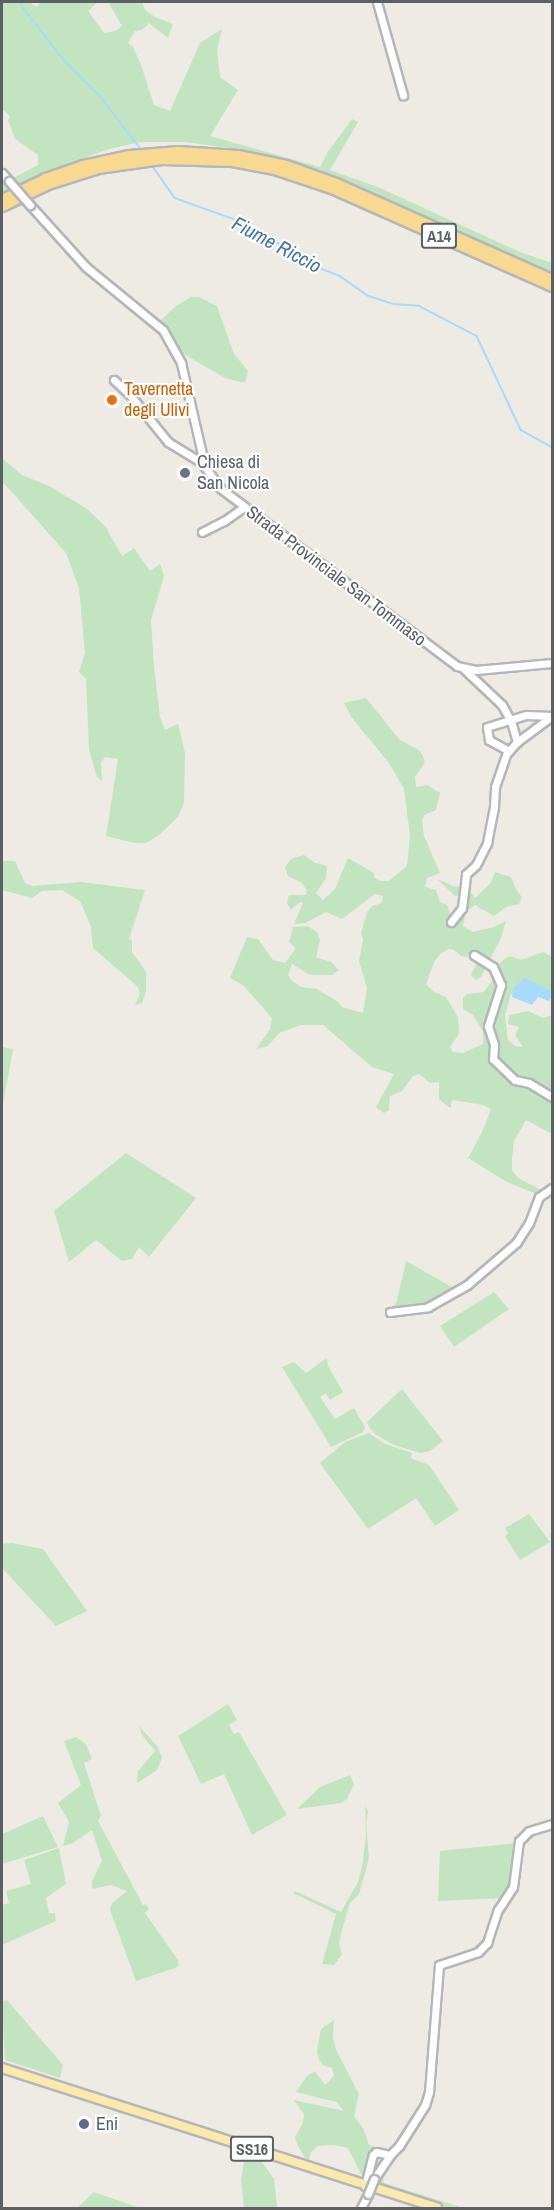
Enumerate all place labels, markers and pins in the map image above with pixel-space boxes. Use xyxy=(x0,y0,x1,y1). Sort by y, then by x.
place label: Tavernetta degli Ulivi xyxy=(124,379,193,422)
marker: Tavernetta degli Ulivi xyxy=(105,393,119,407)
place label: Chiesa di San Nicola xyxy=(197,452,269,494)
marker: Chiesa di San Nicola xyxy=(178,466,192,480)
place label: Eni xyxy=(96,2113,118,2135)
marker: Eni xyxy=(77,2117,91,2131)

